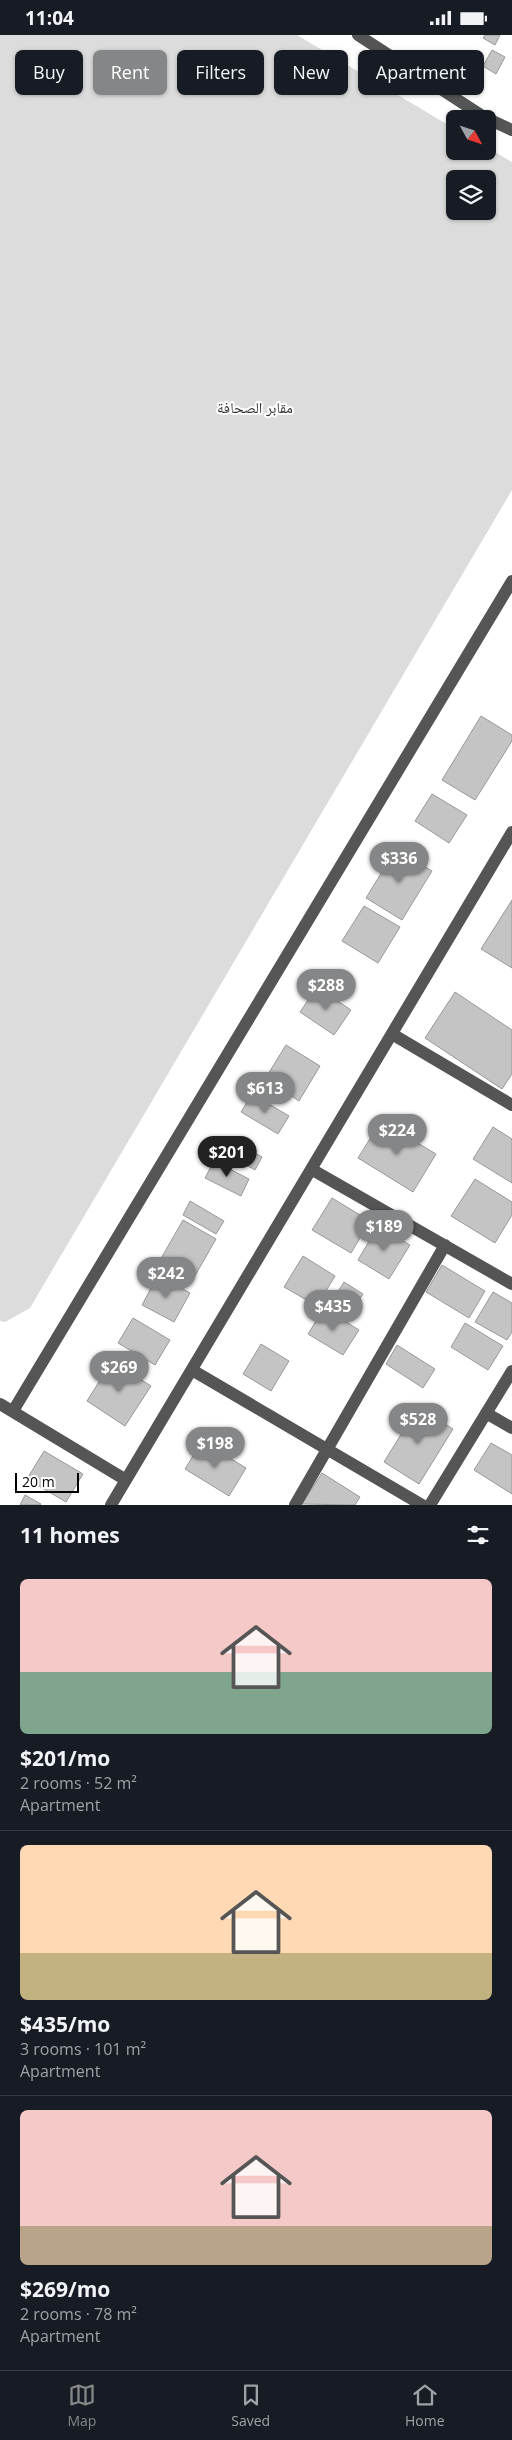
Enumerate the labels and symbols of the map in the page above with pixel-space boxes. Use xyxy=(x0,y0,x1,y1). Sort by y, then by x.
north arrow xyxy=(446,110,496,160)
park label: مقابر الصحافة xyxy=(217,397,293,417)
pin: $336 xyxy=(369,841,429,884)
pin: $288 xyxy=(296,969,356,1011)
pin: $613 xyxy=(235,1071,295,1114)
pin: $224 xyxy=(367,1113,427,1156)
pin: $201 xyxy=(197,1135,257,1178)
pin: $189 xyxy=(354,1209,414,1252)
pin: $242 xyxy=(136,1257,196,1299)
pin: $435 xyxy=(303,1289,363,1332)
pin: $269 xyxy=(89,1351,149,1393)
pin: $528 xyxy=(388,1403,448,1445)
pin: $198 xyxy=(185,1427,245,1469)
scale bar xyxy=(15,1470,79,1493)

